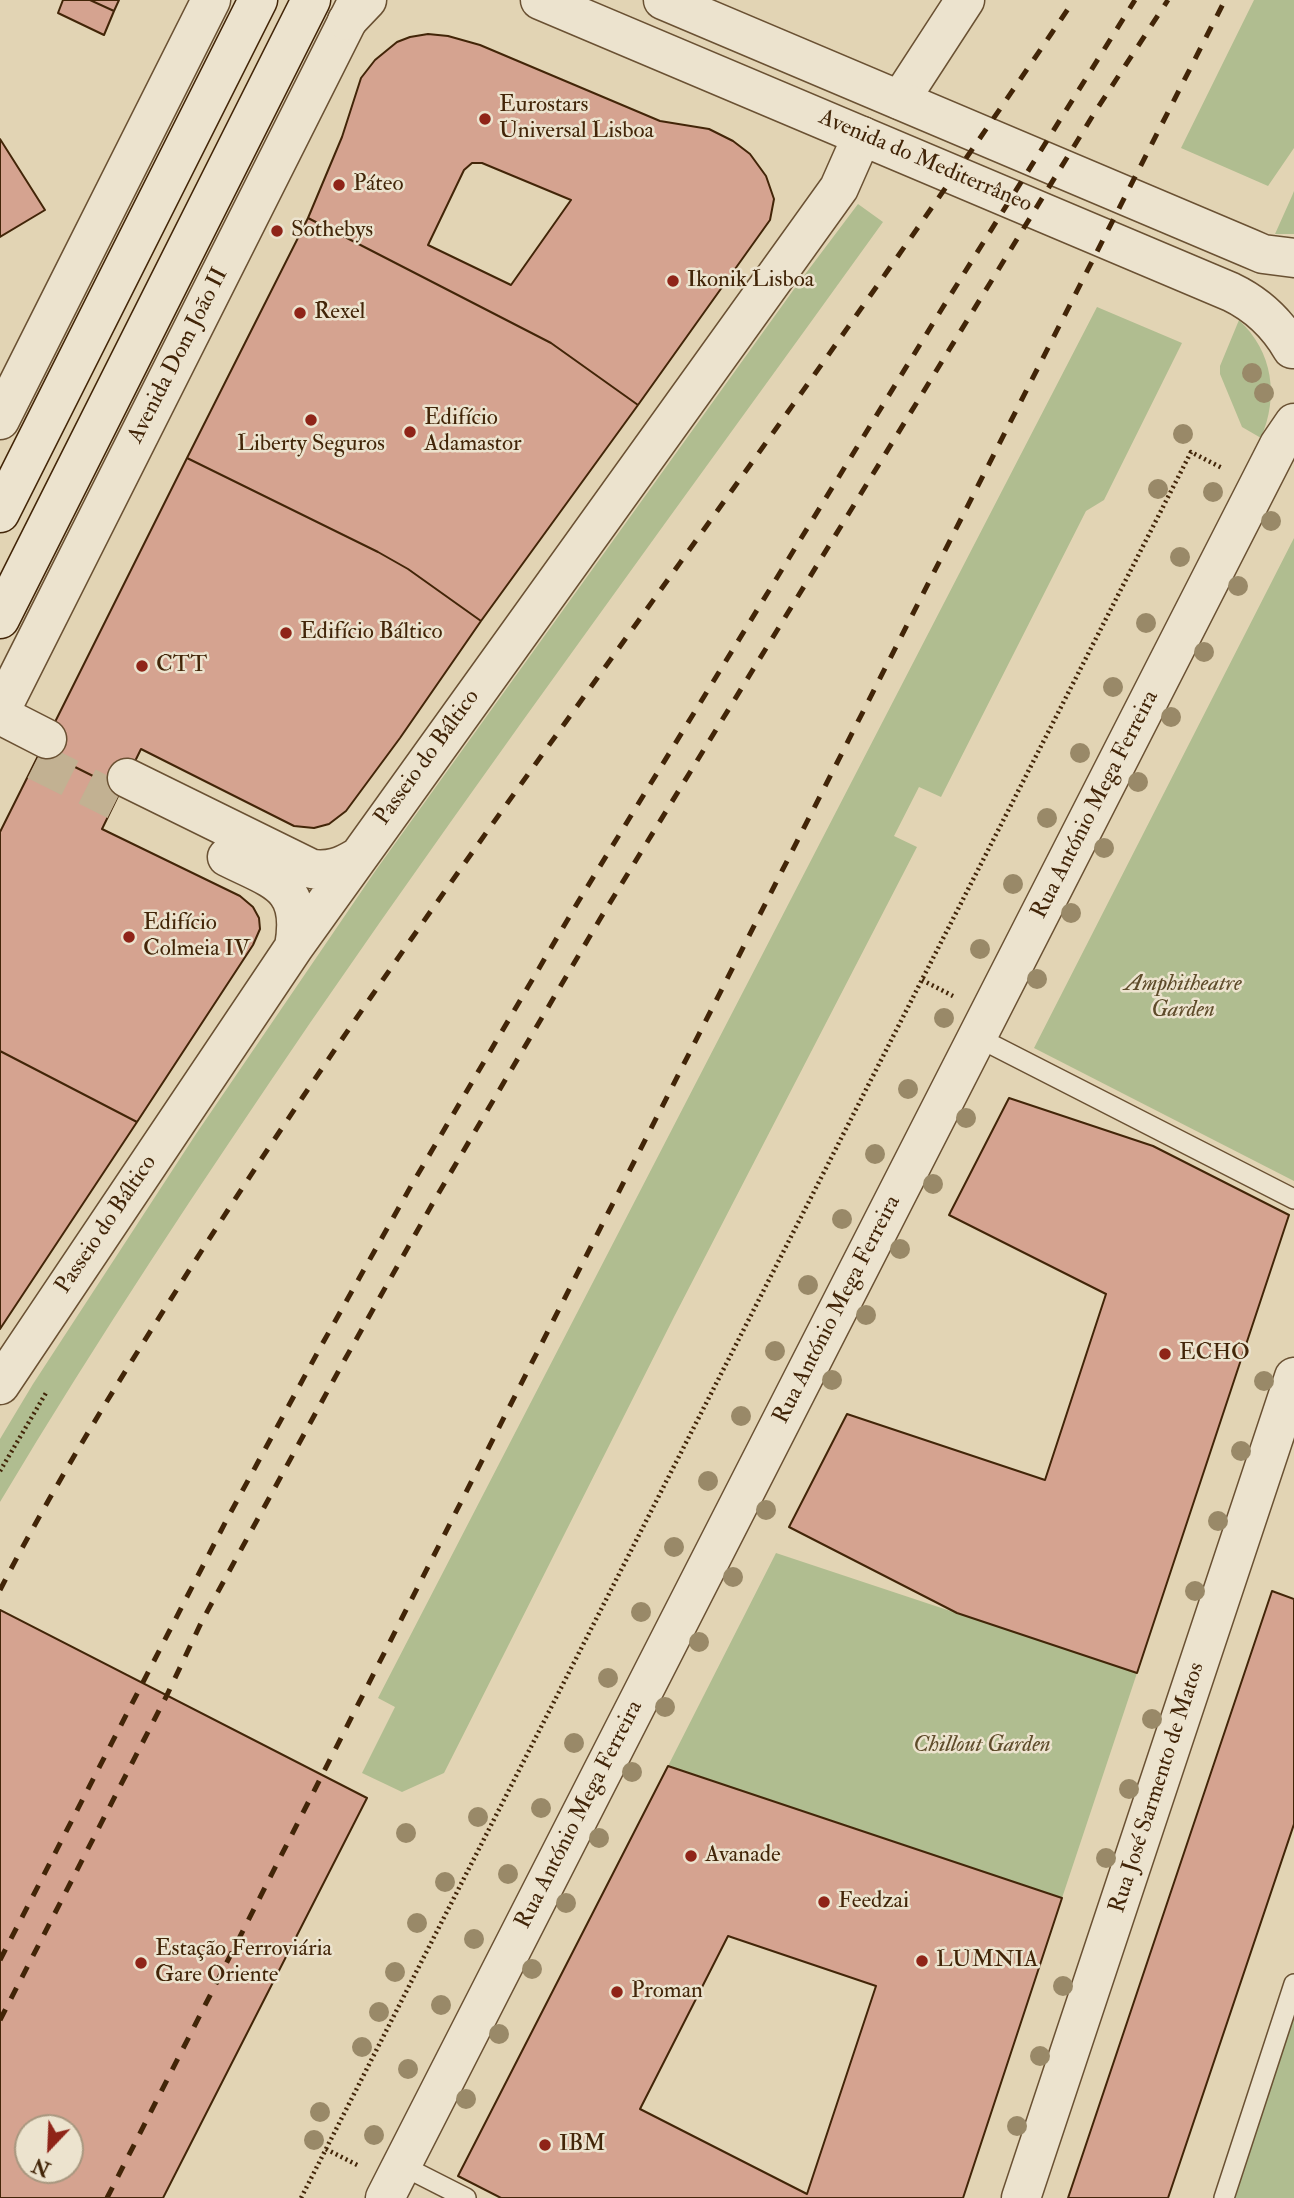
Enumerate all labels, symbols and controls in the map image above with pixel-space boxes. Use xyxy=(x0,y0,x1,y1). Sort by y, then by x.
place label: Eurostars Universal Lisboa xyxy=(499,92,654,146)
street label: Avenida do Mediterrâneo xyxy=(814,105,1036,219)
marker: Eurostars Universal Lisboa xyxy=(477,111,493,127)
place label: Páteo xyxy=(353,171,404,199)
marker: Páteo xyxy=(331,177,347,193)
place label: Sothebys xyxy=(291,217,373,245)
marker: Sothebys xyxy=(269,223,285,239)
street label: Avenida Dom João II xyxy=(123,264,235,448)
place label: Ikonik Lisboa xyxy=(687,267,814,295)
marker: Ikonik Lisboa xyxy=(665,273,681,289)
place label: Rexel xyxy=(314,299,365,327)
marker: Rexel xyxy=(292,305,308,321)
place label: Edifício Adamastor xyxy=(424,405,522,459)
marker: Liberty Seguros xyxy=(303,412,319,428)
marker: Edifício Adamastor xyxy=(402,424,418,440)
place label: Liberty Seguros xyxy=(237,431,385,459)
place label: Edifício Báltico xyxy=(300,619,443,647)
marker: Edifício Báltico xyxy=(278,625,294,641)
place label: CTT xyxy=(156,652,207,680)
marker: CTT xyxy=(134,658,150,674)
street label: Passeio do Báltico xyxy=(370,685,486,831)
street label: Rua António Mega Ferreira xyxy=(1026,686,1166,924)
place label: Edifício Colmeia IV xyxy=(143,910,250,964)
marker: Edifício Colmeia IV xyxy=(121,929,137,945)
park label: Amphitheatre Garden xyxy=(1124,971,1242,1025)
street label: Passeio do Báltico xyxy=(51,1151,163,1299)
street label: Rua António Mega Ferreira xyxy=(768,1191,908,1429)
place label: ECHO xyxy=(1179,1340,1250,1368)
marker: ECHO xyxy=(1157,1346,1173,1362)
street label: Rua José Sarmento de Matos xyxy=(1104,1659,1212,1917)
street label: Rua António Mega Ferreira xyxy=(510,1696,650,1934)
park label: Chillout Garden xyxy=(913,1732,1051,1760)
place label: Avanade xyxy=(705,1842,781,1870)
marker: Avanade xyxy=(683,1848,699,1864)
place label: Feedzai xyxy=(838,1888,909,1916)
marker: Feedzai xyxy=(816,1894,832,1910)
place label: Estação Ferroviária Gare Oriente xyxy=(155,1936,332,1990)
place label: LUMNIA xyxy=(936,1947,1038,1975)
marker: LUMNIA xyxy=(914,1953,930,1969)
marker: Estação Ferroviária Gare Oriente xyxy=(133,1955,149,1971)
place label: Proman xyxy=(631,1978,703,2006)
marker: Proman xyxy=(609,1984,625,2000)
north arrow xyxy=(14,2114,84,2184)
place label: IBM xyxy=(559,2131,606,2159)
marker: IBM xyxy=(537,2137,553,2153)
text: N xyxy=(29,2152,54,2181)

